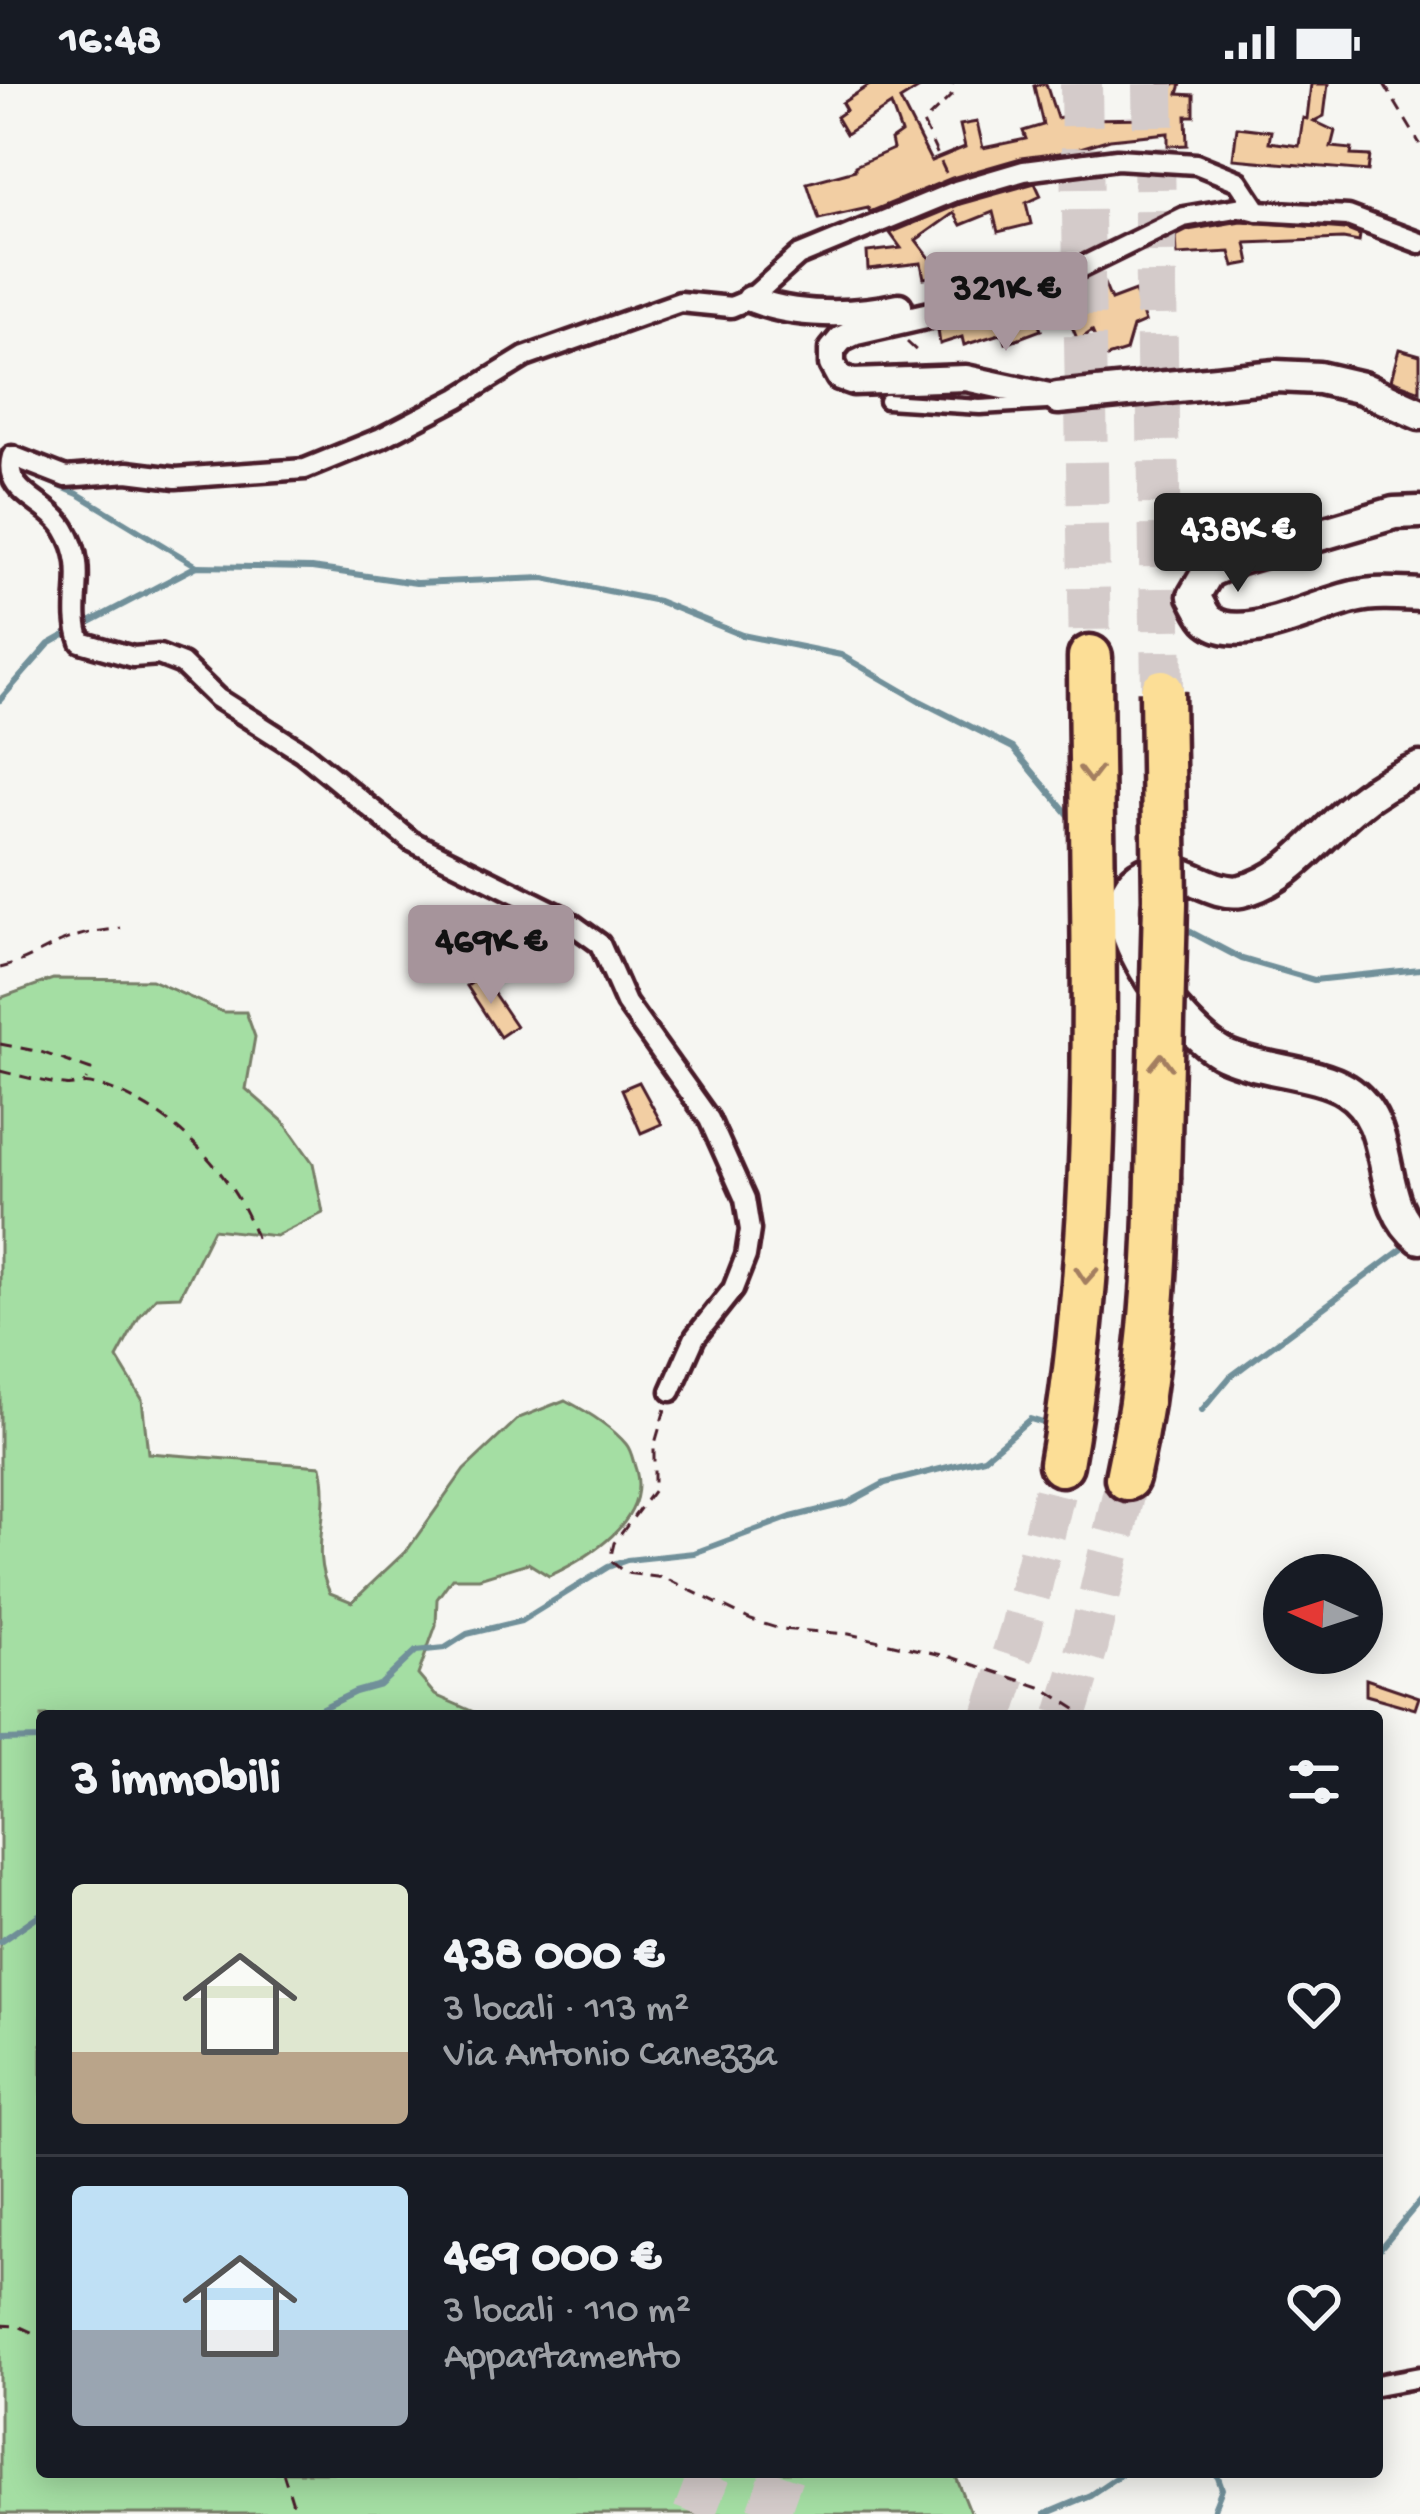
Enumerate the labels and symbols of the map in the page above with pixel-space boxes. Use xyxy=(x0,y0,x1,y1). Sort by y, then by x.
pin: 321K € xyxy=(908,252,1104,354)
pin: 438K € xyxy=(1140,493,1336,595)
one-way arrow xyxy=(1077,766,1103,784)
pin: 469K € xyxy=(393,905,589,1007)
one-way arrow xyxy=(1148,1052,1174,1071)
one-way arrow xyxy=(1074,1266,1100,1285)
north arrow xyxy=(1263,1554,1383,1674)

